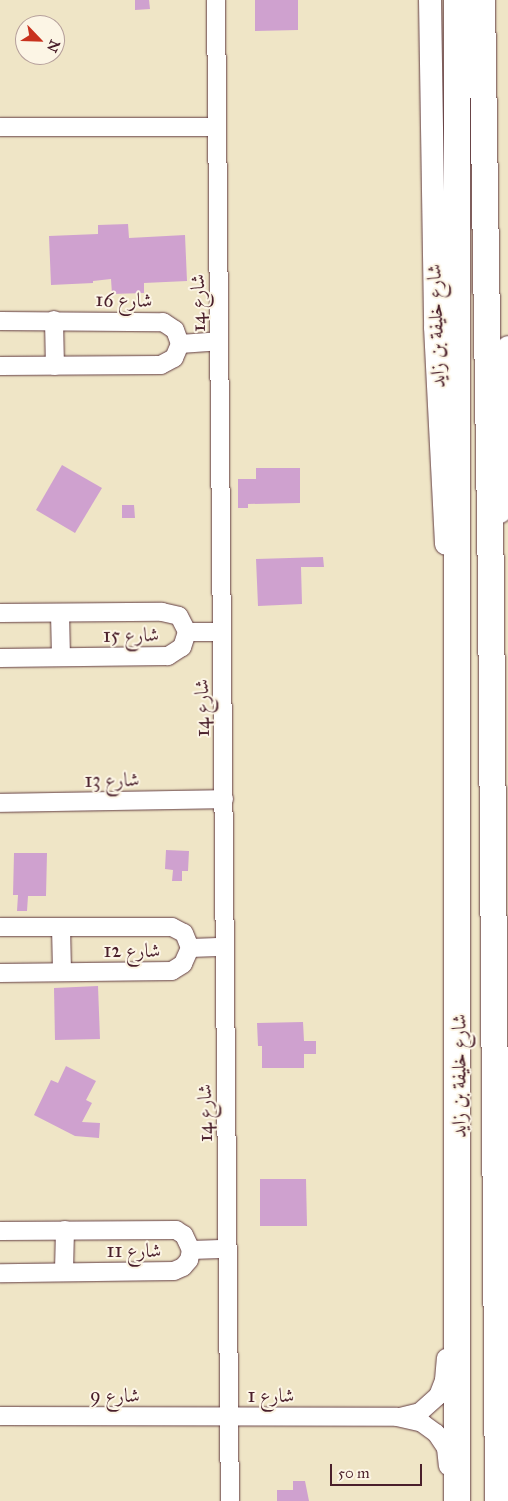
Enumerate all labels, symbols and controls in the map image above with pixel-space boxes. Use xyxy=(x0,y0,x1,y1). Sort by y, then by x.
north arrow xyxy=(15,15,65,65)
text: N xyxy=(43,37,63,55)
street label: شارع خليفة بن زايد xyxy=(422,264,450,388)
street label: شارع 14 xyxy=(185,274,211,332)
street label: شارع 16 xyxy=(95,288,153,312)
street label: شارع 15 xyxy=(103,623,159,647)
street label: شارع 14 xyxy=(189,679,215,737)
street label: شارع 13 xyxy=(84,768,140,792)
street label: شارع 12 xyxy=(104,938,160,962)
street label: شارع خليفة بن زايد xyxy=(447,1014,471,1138)
street label: شارع 14 xyxy=(192,1084,218,1142)
street label: شارع 11 xyxy=(107,1238,161,1262)
street label: شارع 9 xyxy=(90,1383,140,1407)
street label: شارع 1 xyxy=(248,1383,294,1407)
scale bar xyxy=(333,1454,426,1486)
text: 50 m xyxy=(338,1464,370,1482)

